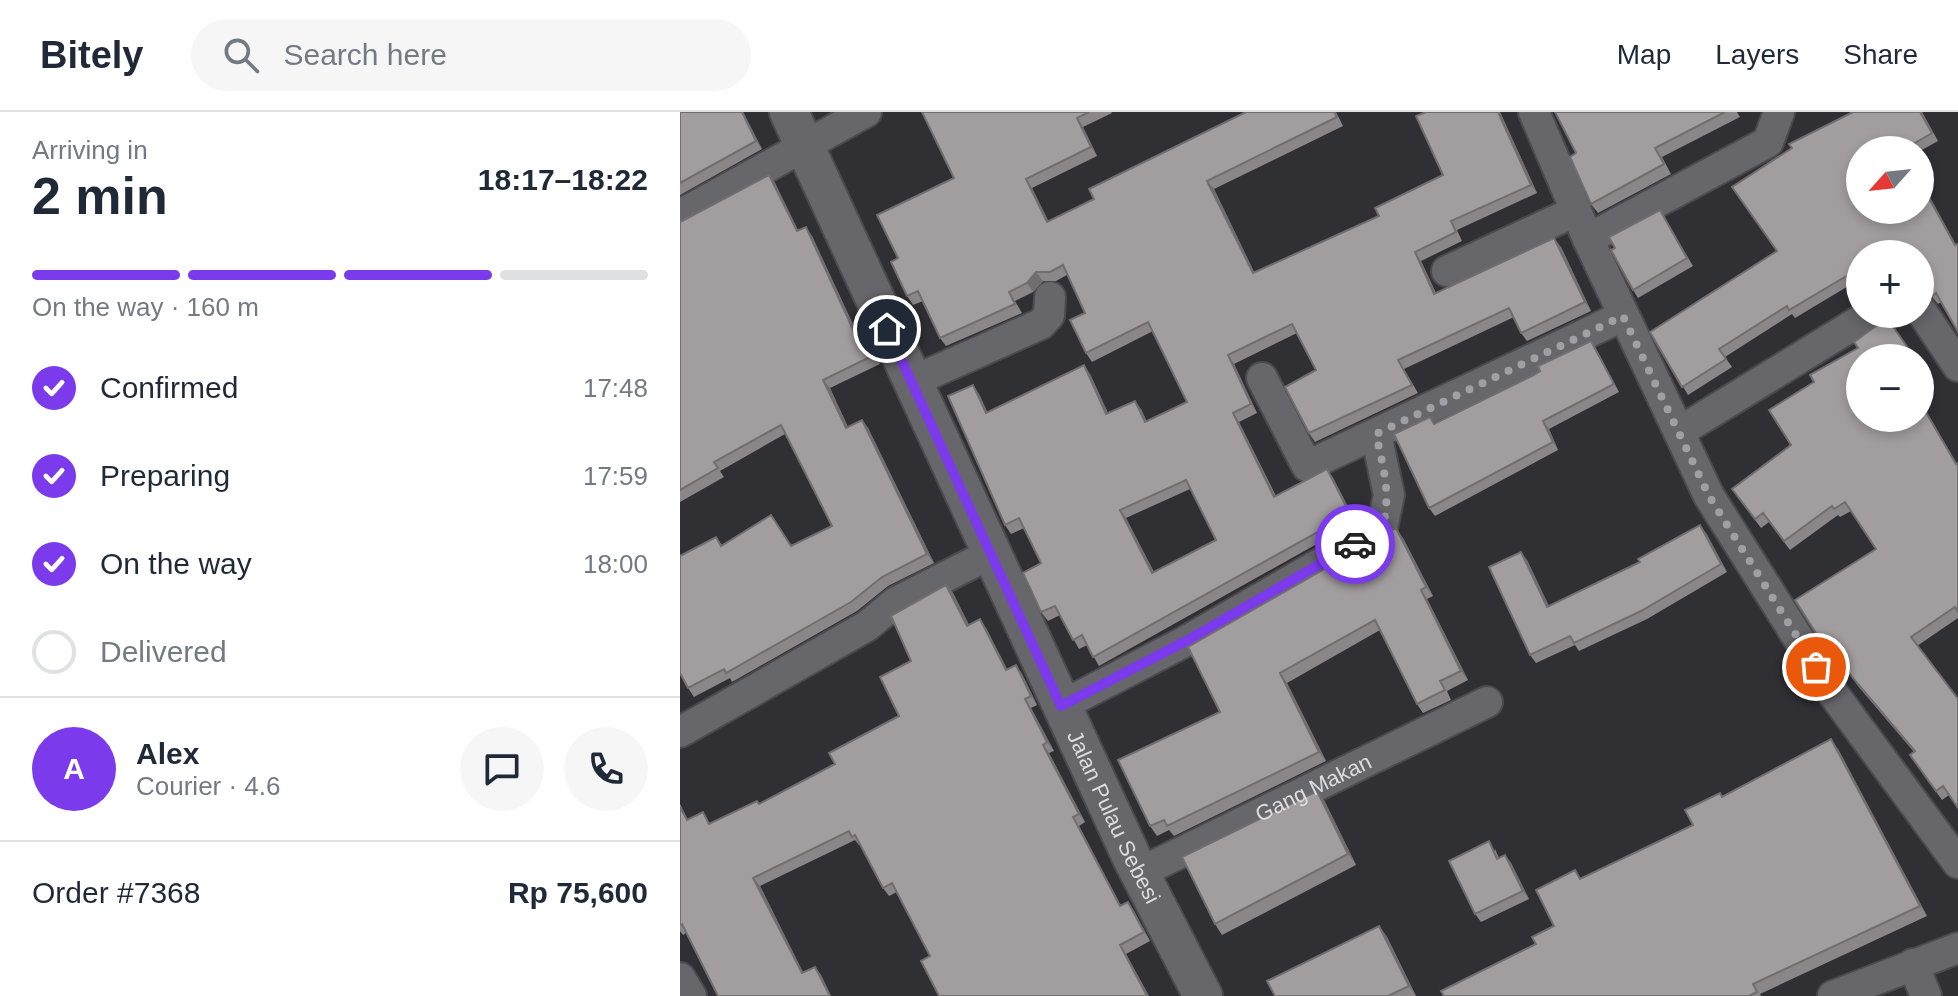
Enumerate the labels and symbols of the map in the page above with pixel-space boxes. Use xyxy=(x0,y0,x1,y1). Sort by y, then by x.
north arrow xyxy=(1846,136,1934,224)
pin xyxy=(853,295,921,363)
courier xyxy=(1315,504,1395,584)
pin xyxy=(1782,633,1850,701)
street label: Jalan Pulau Sebesi xyxy=(1062,726,1166,907)
street label: Gang Makan xyxy=(1251,748,1375,826)

